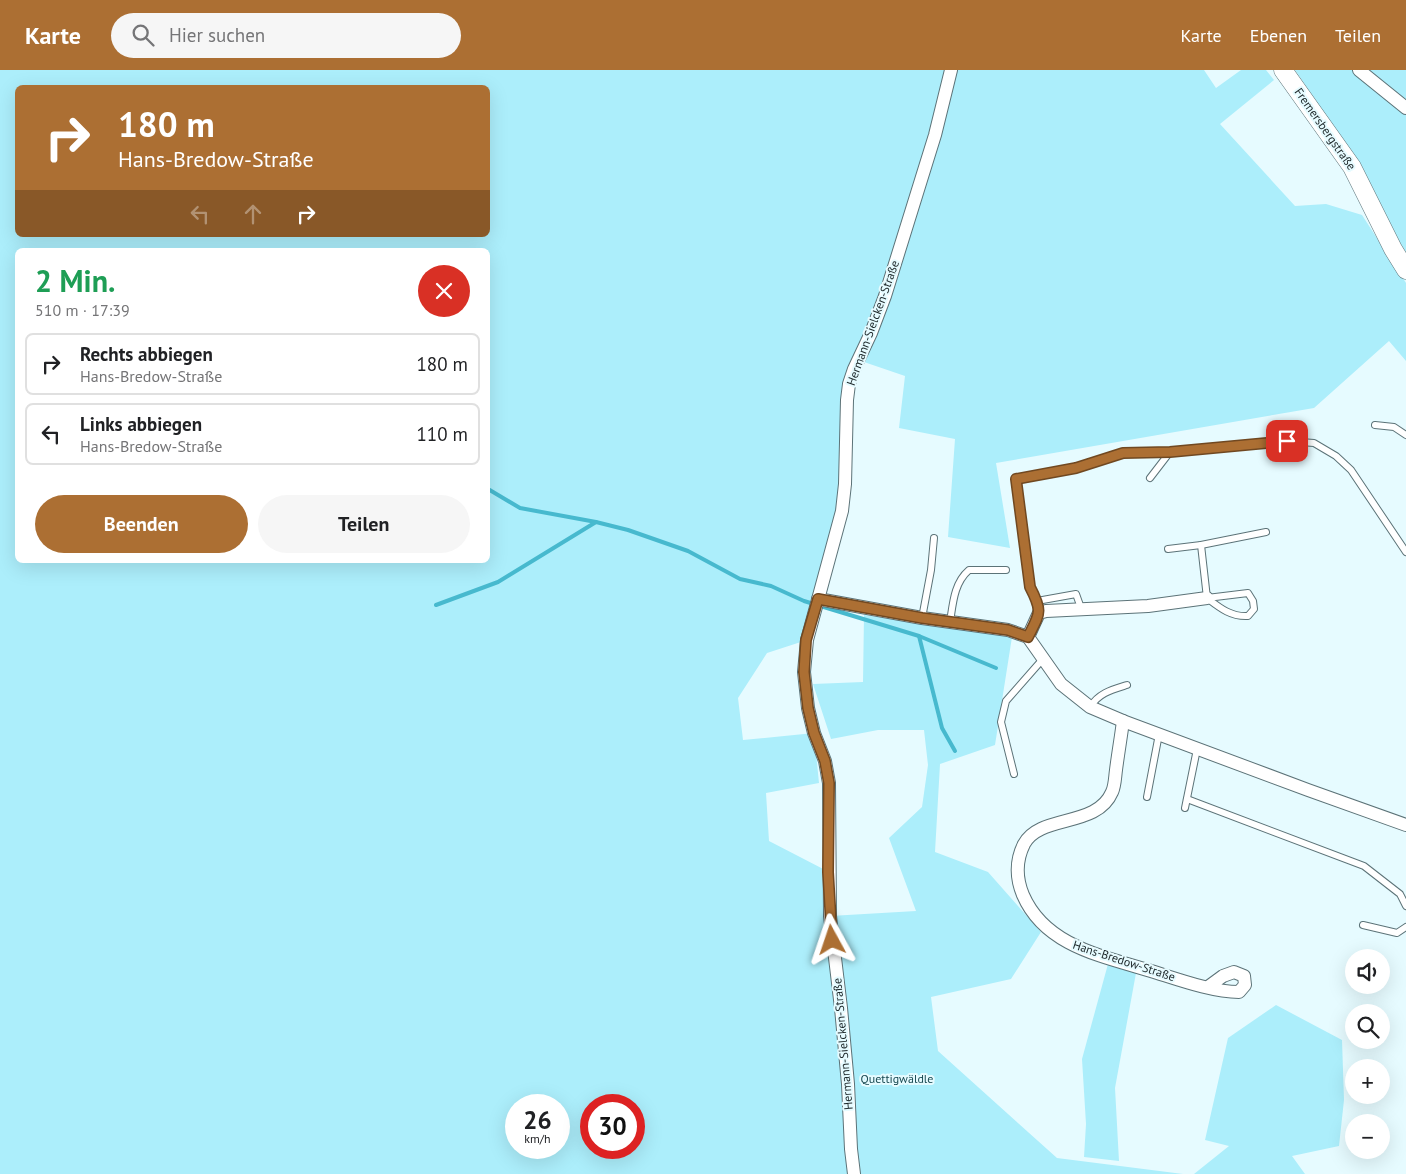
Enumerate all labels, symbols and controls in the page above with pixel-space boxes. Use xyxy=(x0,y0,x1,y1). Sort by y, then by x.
search box xyxy=(111,13,461,58)
text: Karte xyxy=(25,20,81,51)
icon: search xyxy=(129,21,157,49)
text: Hier suchen xyxy=(169,23,265,47)
text: Karte xyxy=(1181,24,1222,47)
text: Ebenen xyxy=(1250,24,1307,47)
text: Teilen xyxy=(1335,24,1381,47)
street label: Fremersbergstraße xyxy=(1292,85,1359,173)
text: 180 m xyxy=(118,101,215,147)
icon: right xyxy=(35,105,100,170)
text: Hans-Bredow-Straße xyxy=(118,145,314,173)
icon: left xyxy=(186,200,214,228)
icon: ahead xyxy=(239,200,267,228)
icon: right xyxy=(292,200,320,228)
street label: Hermann-Sielcken-Straße xyxy=(843,258,902,388)
text: 2 Min. xyxy=(35,261,115,300)
button: close xyxy=(418,265,470,317)
text: 510 m · 17:39 xyxy=(35,300,130,320)
text: Rechts abbiegen xyxy=(80,342,213,366)
icon: right xyxy=(37,350,65,378)
text: 180 m xyxy=(416,352,468,376)
text: Hans-Bredow-Straße xyxy=(80,366,222,386)
text: Links abbiegen xyxy=(80,412,202,436)
icon: left xyxy=(37,420,65,448)
pin xyxy=(1266,420,1308,462)
text: 110 m xyxy=(416,422,468,446)
icon: arrive xyxy=(1273,427,1301,455)
text: Hans-Bredow-Straße xyxy=(80,436,222,456)
button: Beenden xyxy=(35,495,248,553)
button: Teilen xyxy=(258,495,470,553)
position arrow xyxy=(805,913,857,965)
street label: Hans-Bredow-Straße xyxy=(1071,937,1177,984)
map controls xyxy=(1345,949,1390,1159)
button: sound xyxy=(1345,949,1390,994)
street label: Hermann-Sielcken-Straße xyxy=(829,978,856,1111)
button: search xyxy=(1345,1004,1390,1049)
button: + xyxy=(1345,1059,1390,1104)
park label: Quettigwäldle xyxy=(861,1071,933,1086)
speed limit sign: 30 xyxy=(580,1094,645,1159)
text: 26 xyxy=(523,1104,552,1136)
button: − xyxy=(1345,1114,1390,1159)
text: km/h xyxy=(524,1131,551,1146)

